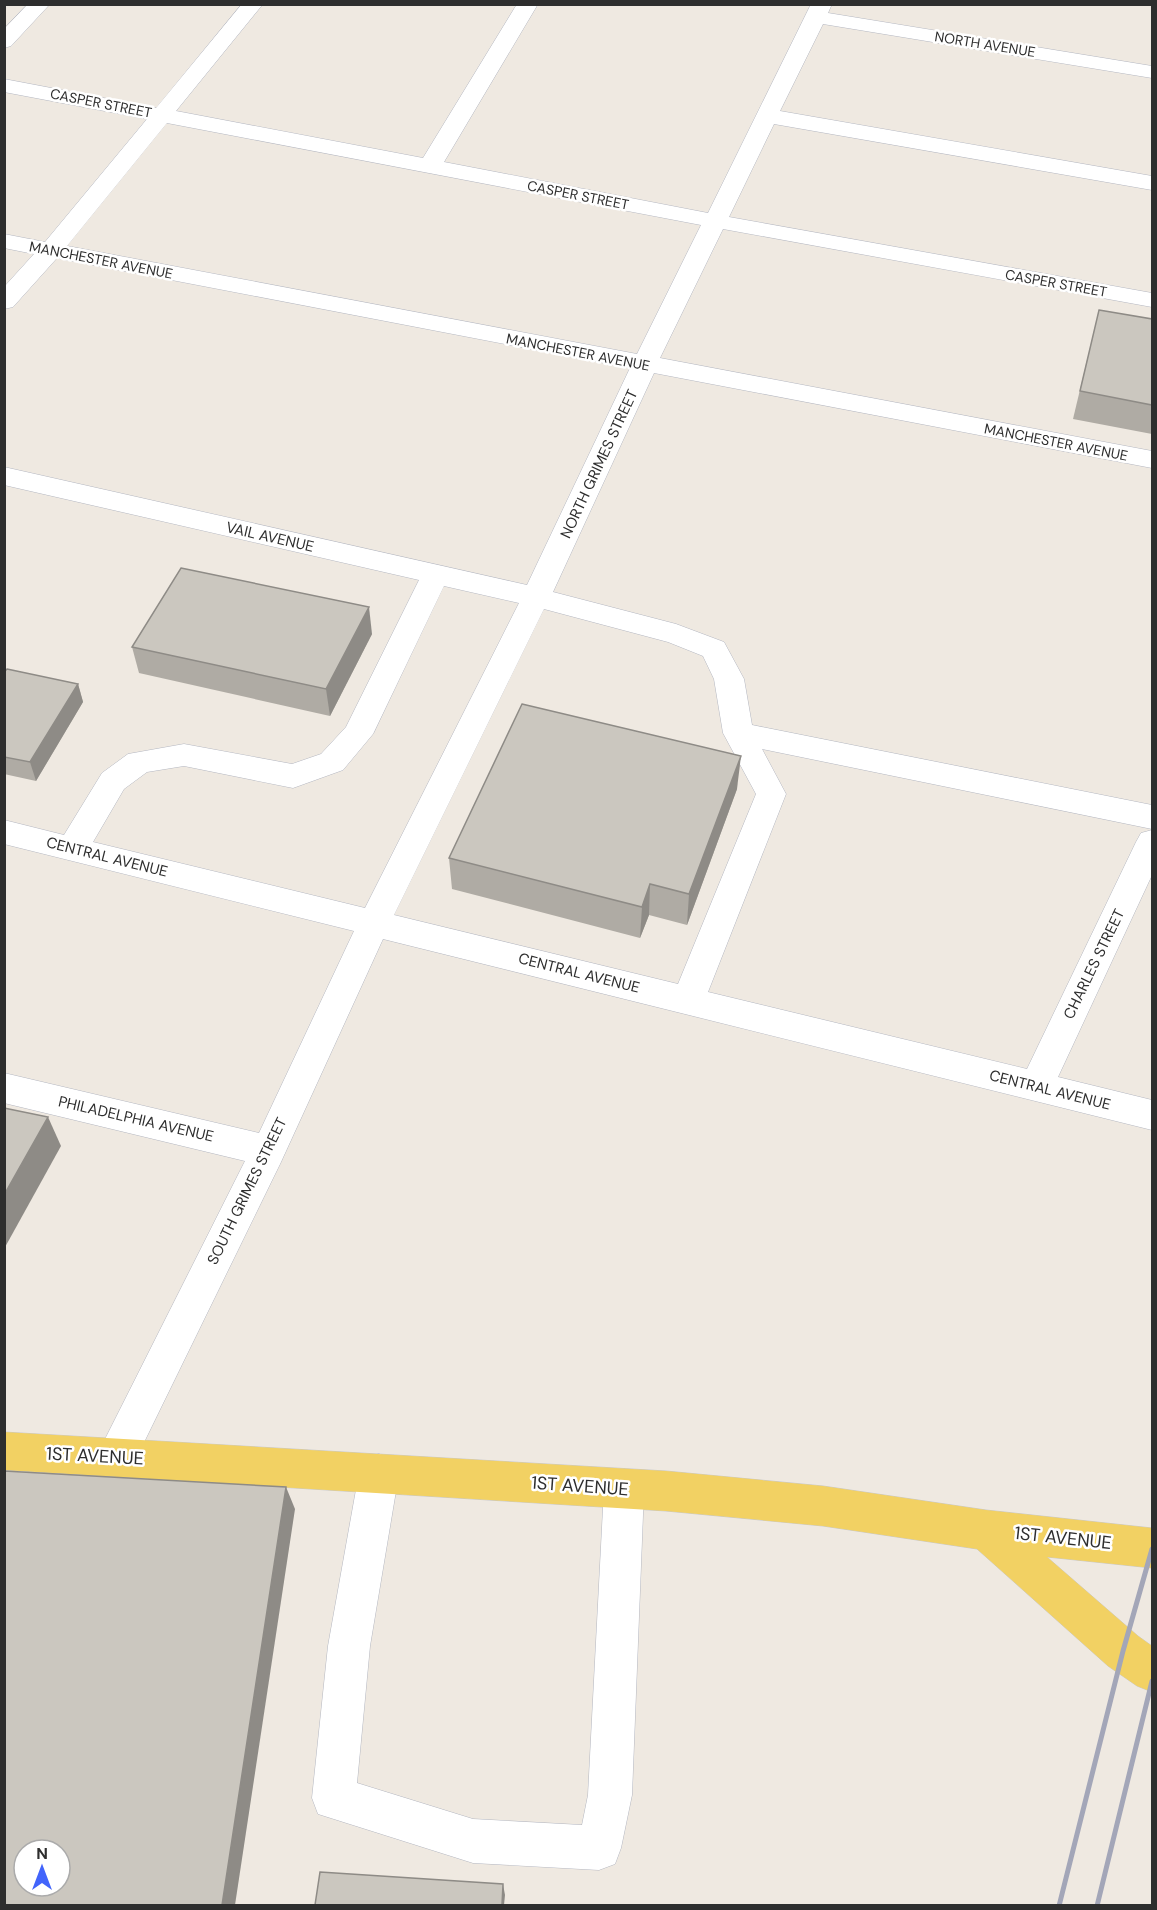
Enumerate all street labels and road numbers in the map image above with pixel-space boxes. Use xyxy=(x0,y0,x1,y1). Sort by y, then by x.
street label: NORTH AVENUE xyxy=(933,27,1037,61)
street label: CASPER STREET xyxy=(49,84,153,122)
street label: CASPER STREET xyxy=(526,176,630,214)
street label: MANCHESTER AVENUE xyxy=(28,237,174,283)
street label: CASPER STREET xyxy=(1004,265,1108,301)
street label: MANCHESTER AVENUE xyxy=(505,329,651,375)
street label: NORTH GRIMES STREET xyxy=(556,386,642,542)
street label: MANCHESTER AVENUE xyxy=(983,419,1129,465)
street label: VAIL AVENUE xyxy=(224,517,316,557)
street label: CENTRAL AVENUE xyxy=(44,832,170,882)
street label: CHARLES STREET xyxy=(1059,906,1129,1022)
street label: CENTRAL AVENUE xyxy=(516,948,642,998)
street label: CENTRAL AVENUE xyxy=(987,1065,1113,1115)
street label: PHILADELPHIA AVENUE xyxy=(56,1091,216,1147)
street label: SOUTH GRIMES STREET xyxy=(203,1114,291,1268)
street label: 1ST AVENUE xyxy=(46,1441,144,1471)
street label: 1ST AVENUE xyxy=(531,1471,629,1501)
street label: 1ST AVENUE xyxy=(1013,1521,1113,1555)

